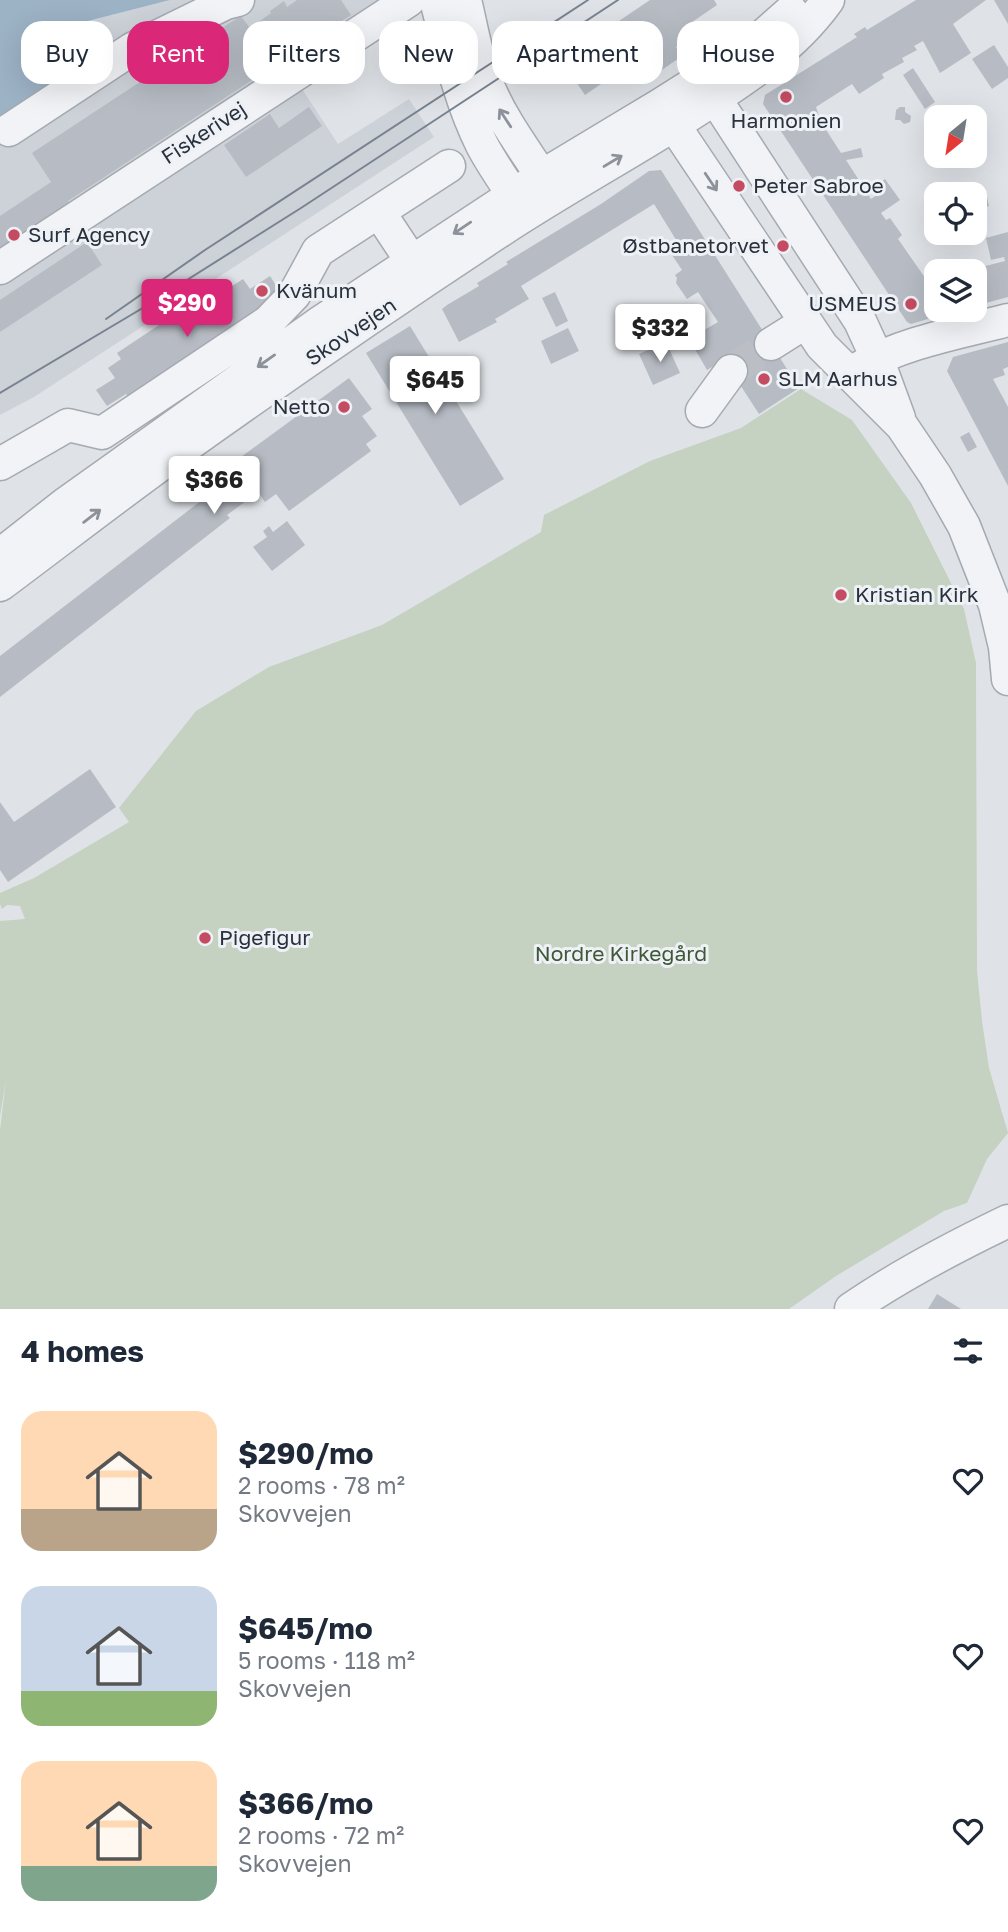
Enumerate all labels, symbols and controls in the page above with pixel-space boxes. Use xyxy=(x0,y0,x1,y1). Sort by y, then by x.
chip: Buy xyxy=(21,21,113,84)
chip: Rent xyxy=(127,21,229,84)
chip: Filters xyxy=(243,21,365,84)
chip: New xyxy=(379,21,478,84)
chip: Apartment xyxy=(492,21,663,84)
chip: House xyxy=(677,21,799,84)
marker: Harmonien xyxy=(778,89,794,105)
street label: Fiskerivej xyxy=(156,95,251,169)
north arrow xyxy=(924,105,987,168)
map controls xyxy=(924,105,987,322)
place label: Harmonien xyxy=(731,107,841,133)
one-way arrow xyxy=(498,109,513,128)
one-way arrow xyxy=(603,154,623,168)
one-way arrow xyxy=(704,172,718,191)
place label: Peter Sabroe xyxy=(753,172,884,198)
marker: Peter Sabroe xyxy=(731,178,747,194)
button: locate xyxy=(924,182,987,245)
place label: Surf Agency xyxy=(28,221,151,247)
one-way arrow xyxy=(453,221,473,235)
marker: Surf Agency xyxy=(6,227,22,243)
place label: Østbanetorvet xyxy=(622,232,769,258)
marker: Østbanetorvet xyxy=(775,238,791,254)
button: layers xyxy=(924,259,987,322)
place label: Kvänum xyxy=(276,277,357,303)
pin: $290 xyxy=(146,280,228,339)
marker: Kvänum xyxy=(254,283,270,299)
text: $290 xyxy=(158,288,217,316)
place label: USMEUS xyxy=(809,290,897,316)
street label: Skovvejen xyxy=(300,291,401,371)
marker: USMEUS xyxy=(903,296,919,312)
pin: $332 xyxy=(619,304,701,364)
text: $332 xyxy=(631,313,689,341)
one-way arrow xyxy=(257,354,276,368)
pin: $645 xyxy=(394,356,476,416)
text: $645 xyxy=(406,365,464,393)
place label: SLM Aarhus xyxy=(778,365,898,391)
marker: SLM Aarhus xyxy=(756,371,772,387)
place label: Netto xyxy=(273,393,330,419)
marker: Netto xyxy=(336,399,352,415)
pin: $366 xyxy=(173,456,255,516)
text: $366 xyxy=(185,465,243,493)
one-way arrow xyxy=(82,509,101,524)
place label: Kristian Kirk xyxy=(855,581,979,607)
marker: Kristian Kirk xyxy=(833,587,849,603)
place label: Pigefigur xyxy=(219,924,310,950)
marker: Pigefigur xyxy=(197,930,213,946)
park label: Nordre Kirkegård xyxy=(535,940,707,966)
icon: filters xyxy=(949,1332,987,1370)
text: 4 homes xyxy=(21,1333,144,1369)
text: $290/mo xyxy=(238,1435,374,1471)
icon: home xyxy=(77,1439,161,1523)
icon: heart xyxy=(949,1462,987,1500)
text: 2 rooms · 78 m² xyxy=(238,1471,405,1499)
text: Skovvejen xyxy=(238,1499,352,1527)
text: $645/mo xyxy=(238,1610,373,1646)
icon: home xyxy=(77,1614,161,1698)
icon: heart xyxy=(949,1637,987,1675)
text: 5 rooms · 118 m² xyxy=(238,1646,415,1674)
text: Skovvejen xyxy=(238,1674,352,1702)
text: $366/mo xyxy=(238,1785,373,1821)
icon: home xyxy=(77,1789,161,1873)
icon: heart xyxy=(949,1812,987,1850)
text: 2 rooms · 72 m² xyxy=(238,1821,404,1849)
text: Skovvejen xyxy=(238,1849,352,1877)

